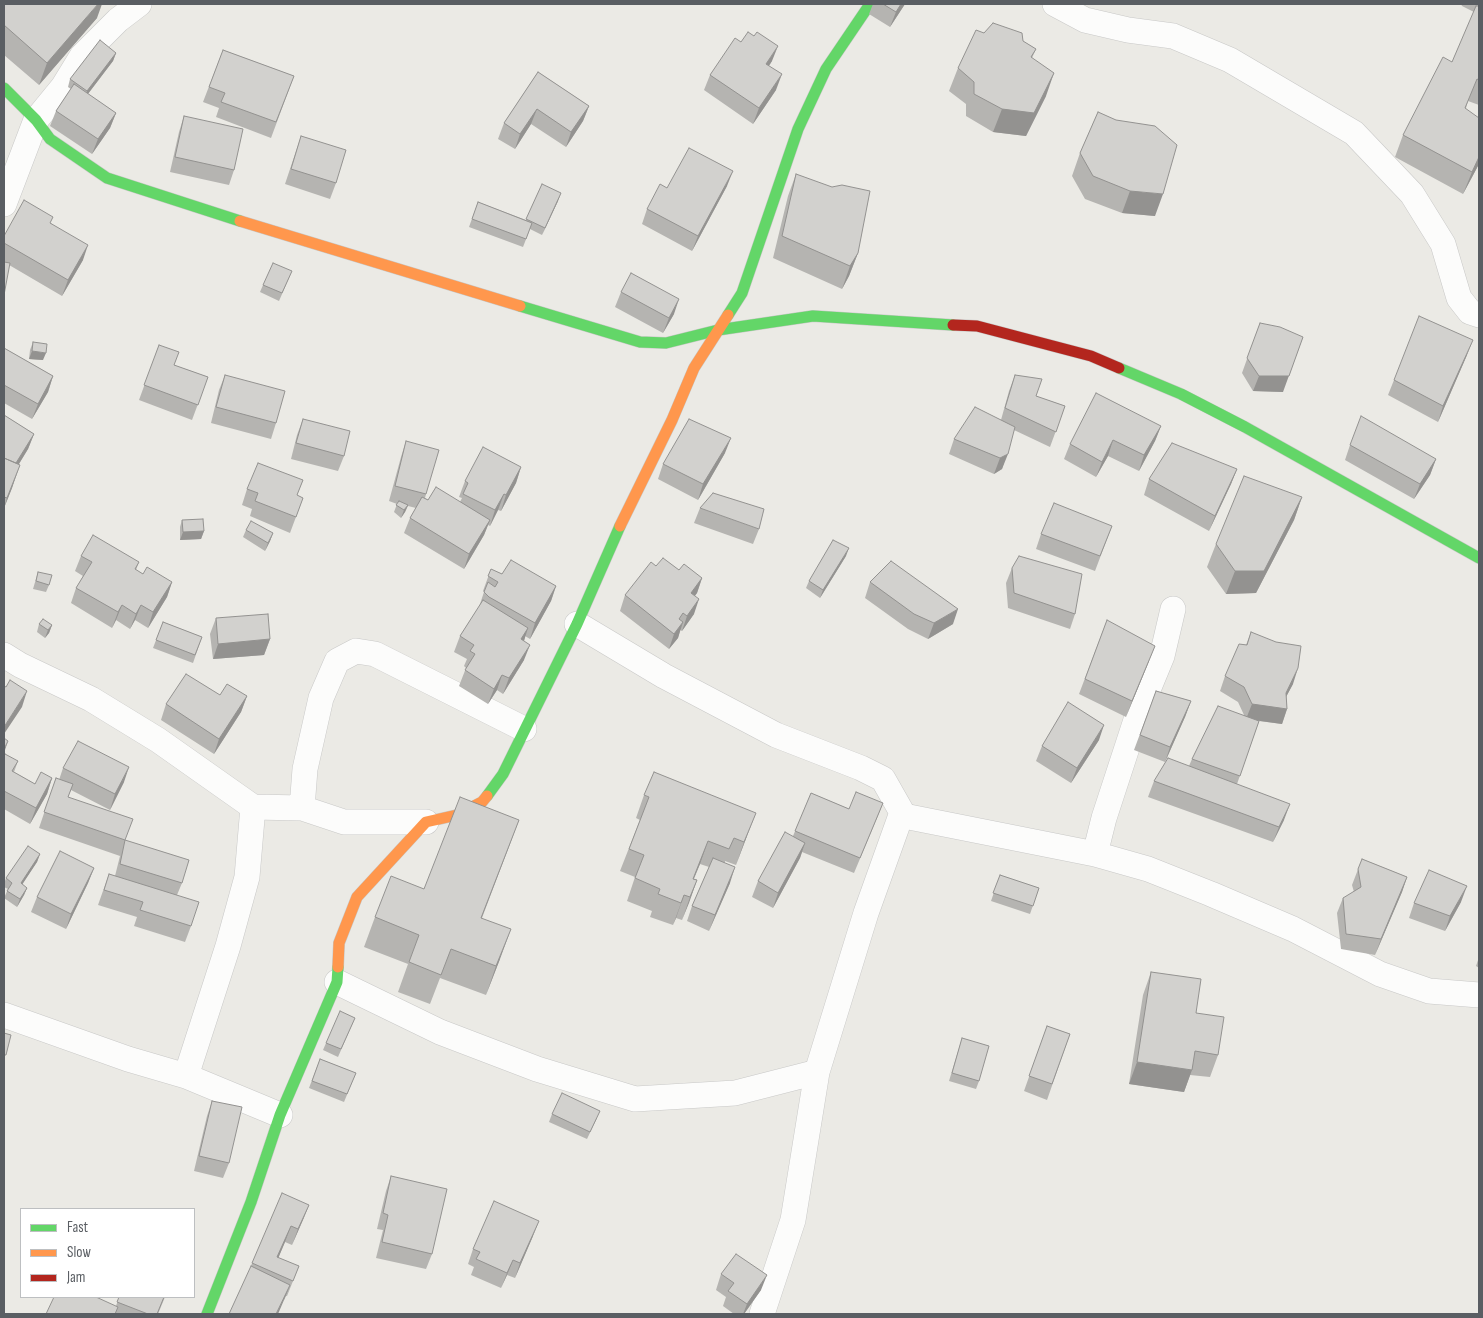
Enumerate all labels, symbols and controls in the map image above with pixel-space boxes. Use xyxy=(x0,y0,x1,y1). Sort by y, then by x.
legend xyxy=(20,1208,195,1298)
text: Fast xyxy=(67,1218,88,1237)
text: Slow xyxy=(67,1243,91,1262)
text: Jam xyxy=(67,1268,85,1287)

